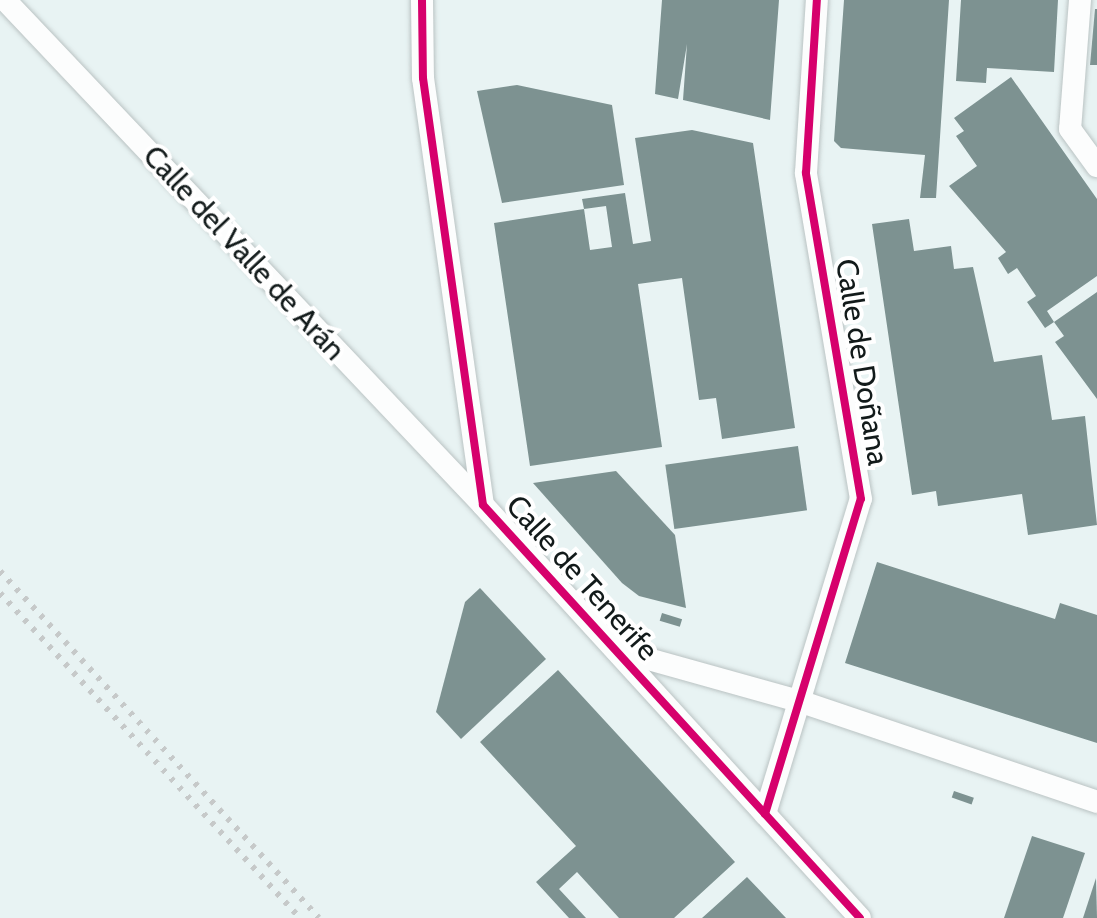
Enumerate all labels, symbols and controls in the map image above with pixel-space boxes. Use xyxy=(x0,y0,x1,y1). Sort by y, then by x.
street label: Calle del Valle de Arán xyxy=(135,138,353,368)
street label: Calle de Doñana xyxy=(828,256,896,468)
street label: Calle de Tenerife xyxy=(498,488,666,668)

